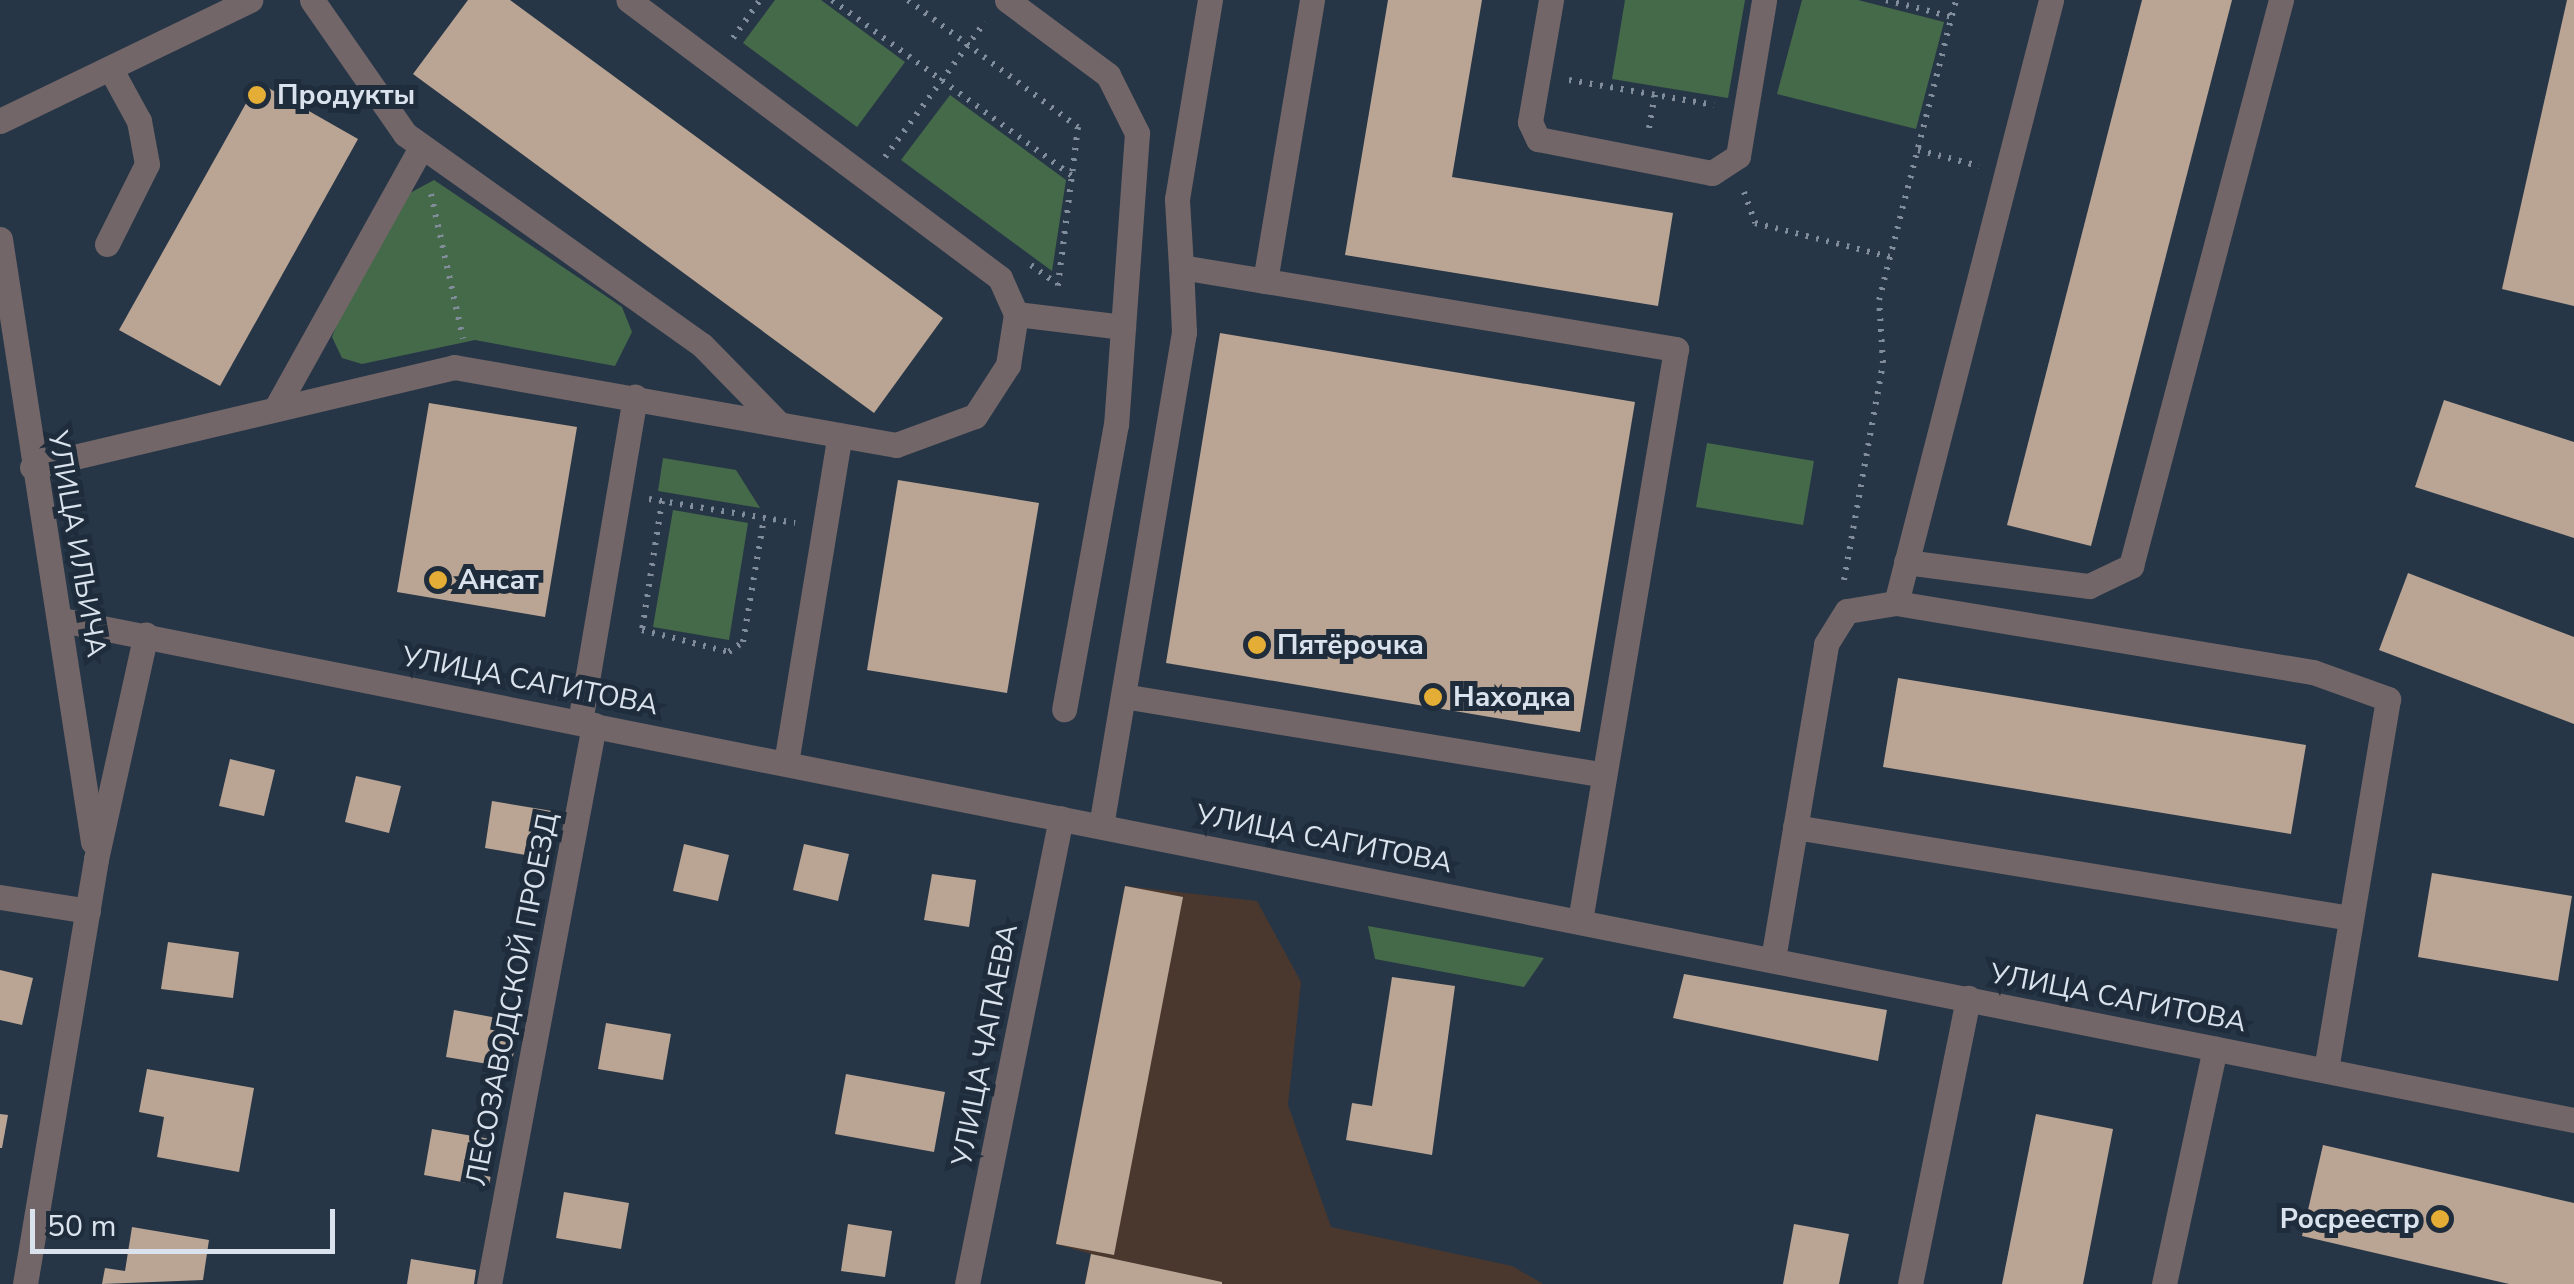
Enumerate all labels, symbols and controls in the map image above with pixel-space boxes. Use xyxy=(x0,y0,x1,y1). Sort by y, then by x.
place label: Продукты xyxy=(277,78,415,112)
marker: Продукты xyxy=(246,84,268,106)
street label: УЛИЦА ИЛЬИЧА xyxy=(41,428,113,660)
place label: Ансат xyxy=(458,563,538,597)
marker: Ансат xyxy=(427,569,449,591)
place label: Пятёрочка xyxy=(1277,628,1424,662)
marker: Пятёрочка xyxy=(1246,634,1268,656)
street label: УЛИЦА САГИТОВА xyxy=(399,640,661,722)
place label: Находка xyxy=(1453,680,1571,714)
marker: Находка xyxy=(1422,686,1444,708)
street label: УЛИЦА САГИТОВА xyxy=(1193,798,1455,880)
street label: ЛЕСОЗАВОДСКОЙ ПРОЕЗД xyxy=(459,810,565,1188)
street label: УЛИЦА ЧАПАЕВА xyxy=(945,921,1025,1169)
street label: УЛИЦА САГИТОВА xyxy=(1987,957,2249,1039)
scale bar xyxy=(35,1189,340,1251)
place label: Росреестр xyxy=(2280,1202,2420,1236)
text: 50 m xyxy=(47,1206,116,1247)
marker: Росреестр xyxy=(2429,1208,2451,1230)

